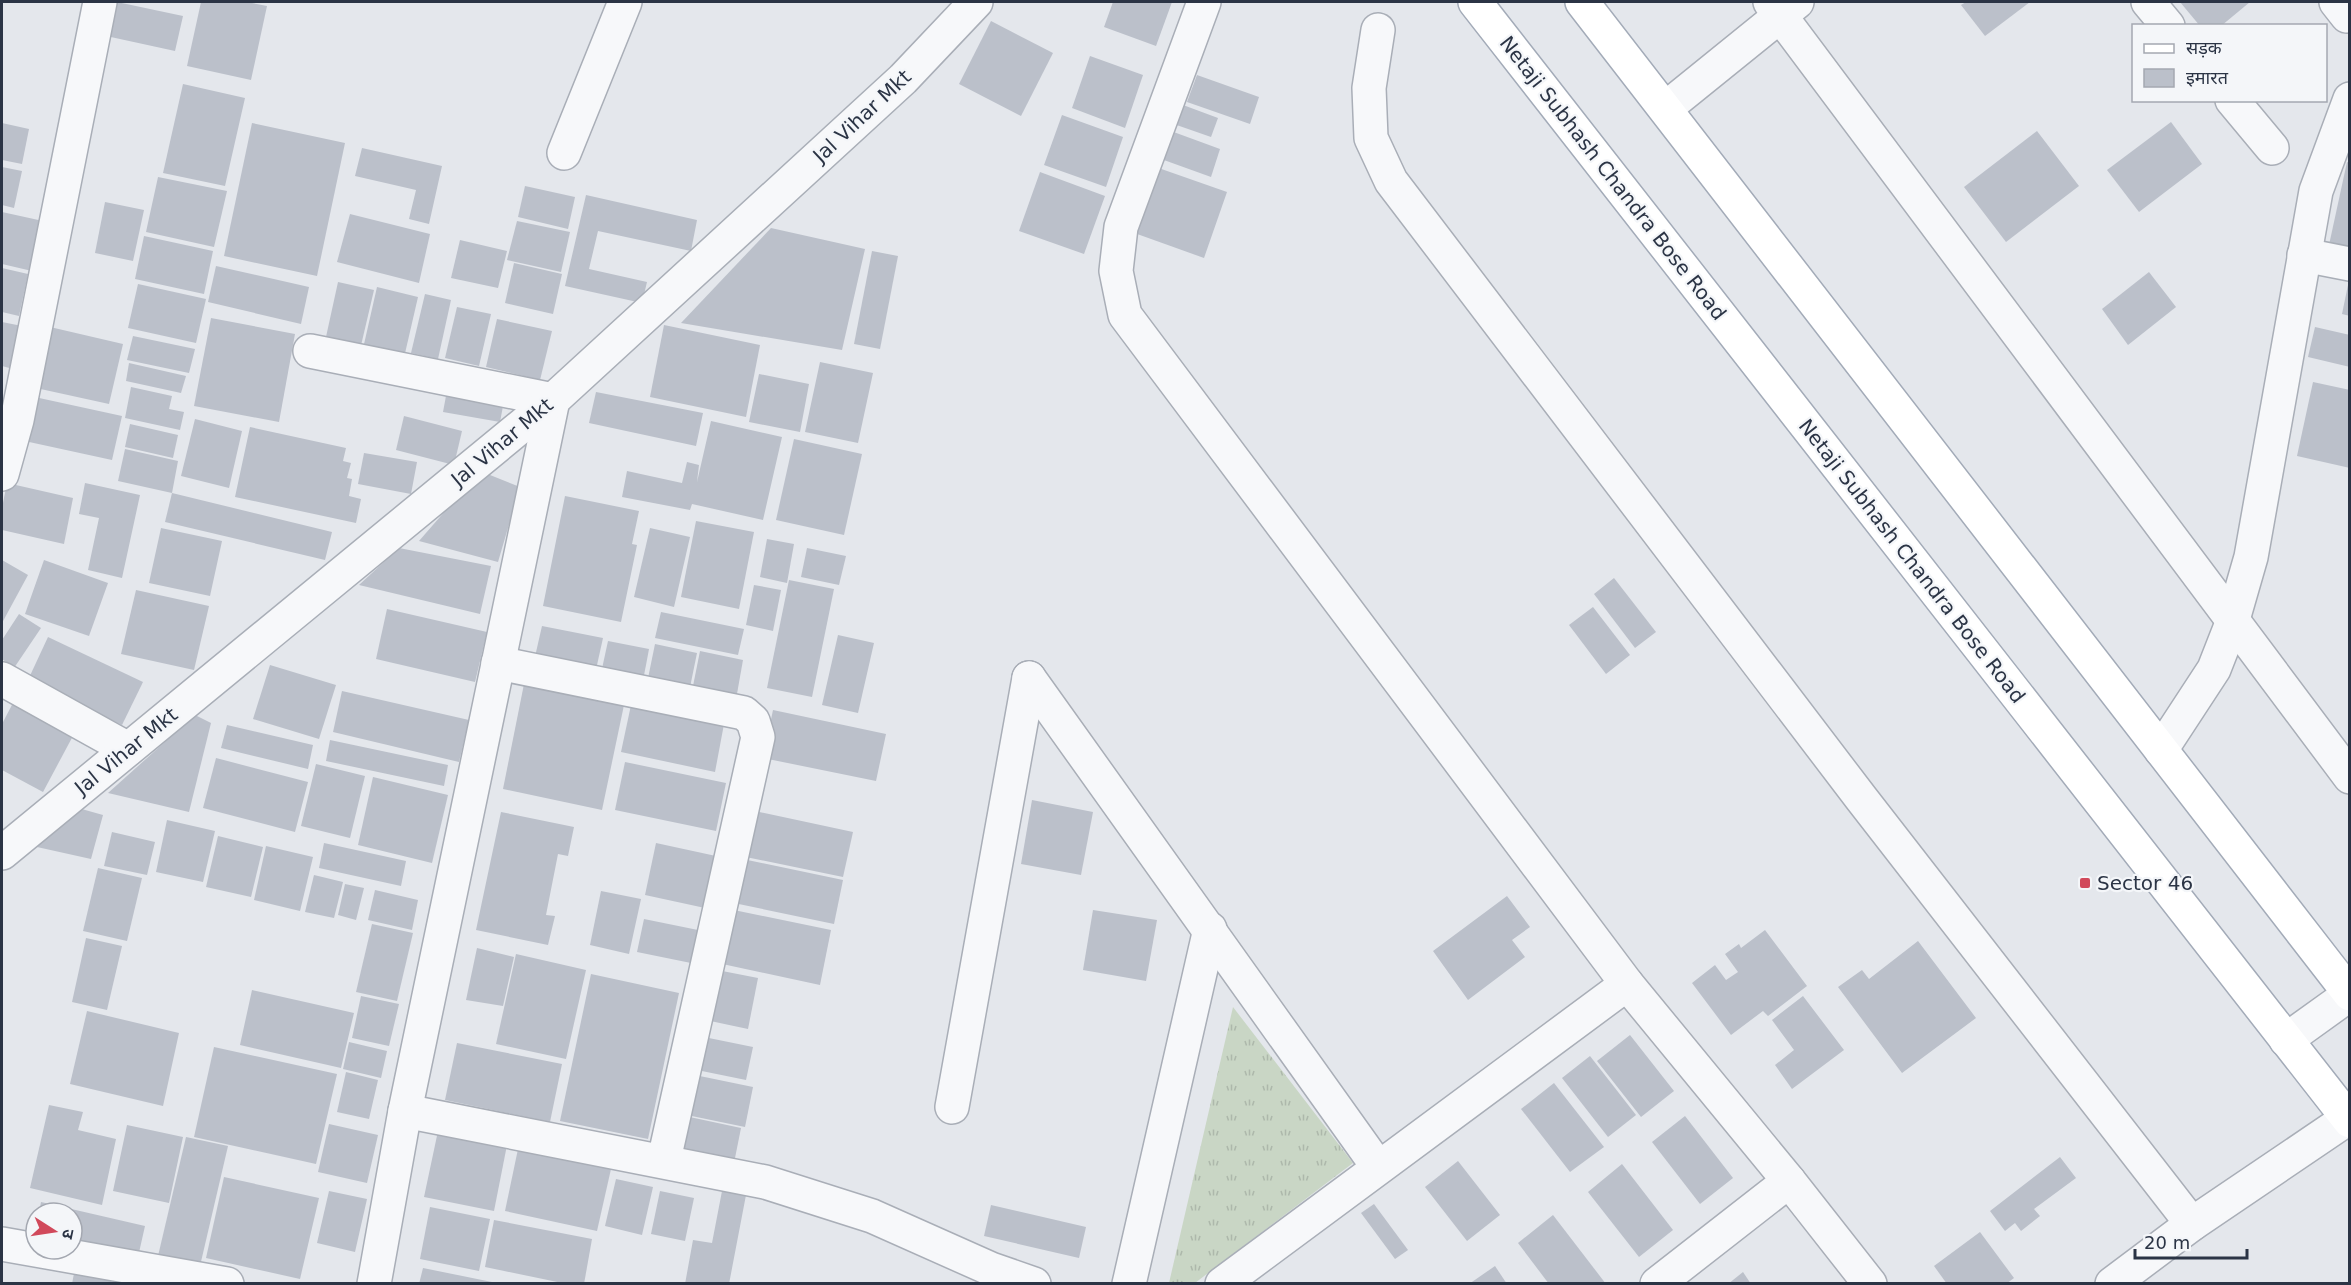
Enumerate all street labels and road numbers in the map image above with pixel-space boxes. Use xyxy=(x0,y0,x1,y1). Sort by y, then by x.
street label: Netaji Subhash Chandra Bose Road xyxy=(1495,31,1731,325)
street label: Jal Vihar Mkt xyxy=(807,64,916,169)
street label: Jal Vihar Mkt xyxy=(445,393,558,493)
street label: Netaji Subhash Chandra Bose Road xyxy=(1794,414,2030,708)
street label: Jal Vihar Mkt xyxy=(68,702,182,801)

